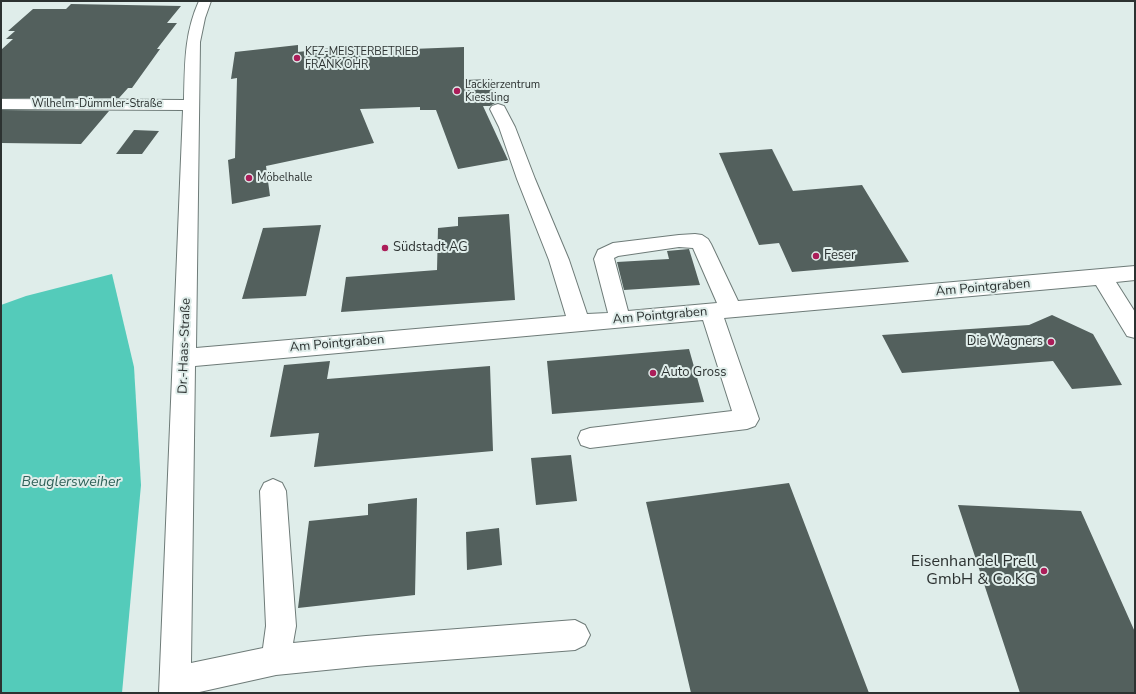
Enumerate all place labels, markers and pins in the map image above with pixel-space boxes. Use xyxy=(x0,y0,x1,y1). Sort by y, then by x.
place label: KFZ-MEISTERBETRIEB FRANK OHR xyxy=(305,45,419,71)
marker: KFZ-MEISTERBETRIEB FRANK OHR xyxy=(292,53,302,63)
place label: Lackierzentrum Kiessling xyxy=(465,78,540,104)
marker: Lackierzentrum Kiessling xyxy=(452,86,462,96)
place label: Möbelhalle xyxy=(257,171,312,185)
marker: Möbelhalle xyxy=(244,173,254,183)
place label: Südstadt AG xyxy=(393,240,468,256)
marker: Südstadt AG xyxy=(380,243,390,253)
place label: Feser xyxy=(824,248,856,264)
marker: Feser xyxy=(811,251,821,261)
place label: Die Wagners xyxy=(967,334,1043,350)
marker: Die Wagners xyxy=(1046,337,1056,347)
place label: Auto Gross xyxy=(661,365,727,381)
marker: Auto Gross xyxy=(648,368,658,378)
place label: Eisenhandel Prell GmbH & Co.KG xyxy=(911,552,1036,590)
marker: Eisenhandel Prell GmbH & Co.KG xyxy=(1039,566,1049,576)

